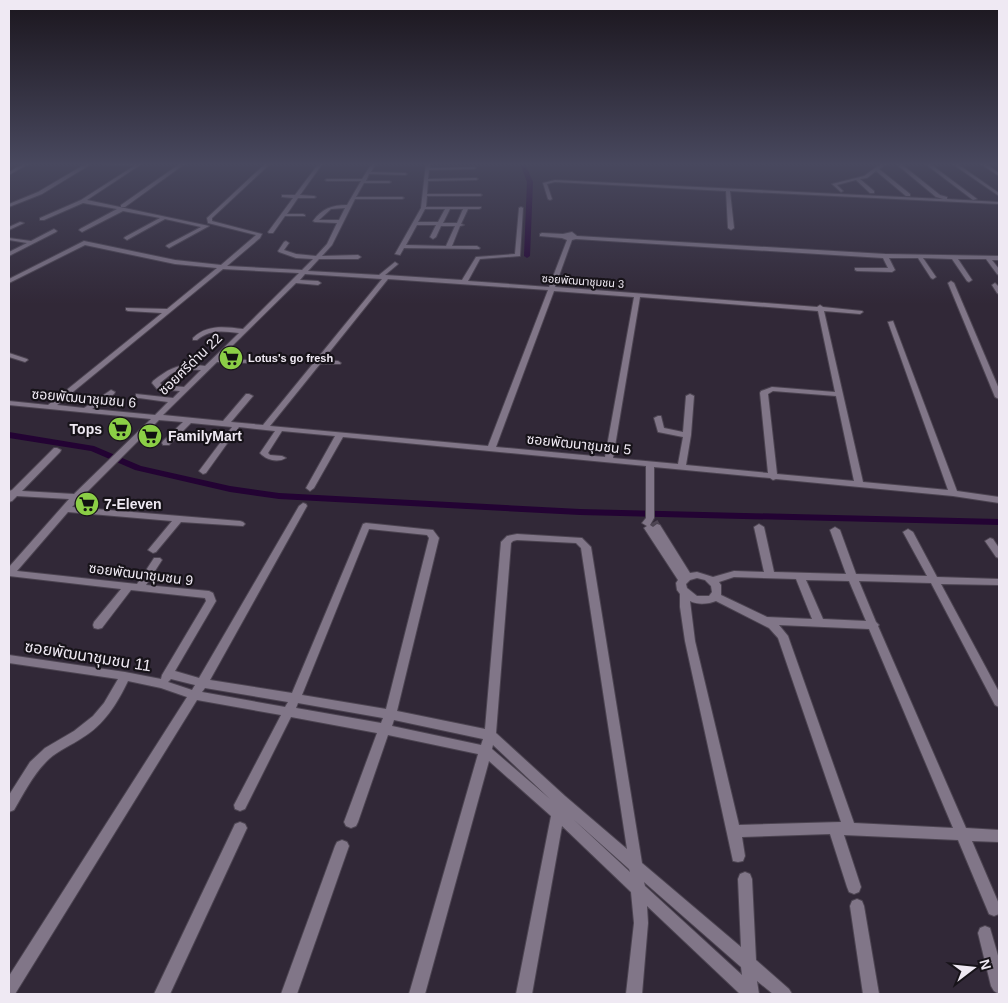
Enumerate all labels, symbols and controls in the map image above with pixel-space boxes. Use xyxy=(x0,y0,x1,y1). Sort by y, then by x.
street label: ซอยพัฒนาชุมชน 3 xyxy=(541,272,625,291)
street label: ซอยศรีด่าน 22 xyxy=(155,330,225,398)
supermarket icon: Lotus's go fresh xyxy=(218,345,244,371)
place label: Lotus's go fresh xyxy=(248,352,333,364)
street label: ซอยพัฒนาชุมชน 6 xyxy=(31,385,137,412)
supermarket icon: Tops xyxy=(107,416,133,442)
place label: Tops xyxy=(70,421,102,437)
supermarket icon: FamilyMart xyxy=(137,423,163,449)
place label: FamilyMart xyxy=(168,428,242,444)
street label: ซอยพัฒนาชุมชน 5 xyxy=(526,431,632,458)
supermarket icon: 7-Eleven xyxy=(74,491,100,517)
place label: 7-Eleven xyxy=(104,496,162,512)
street label: ซอยพัฒนาชุมชน 9 xyxy=(88,560,194,589)
street label: ซอยพัฒนาชุมชน 11 xyxy=(23,638,153,675)
north arrow xyxy=(948,943,998,993)
text: N xyxy=(976,957,995,971)

